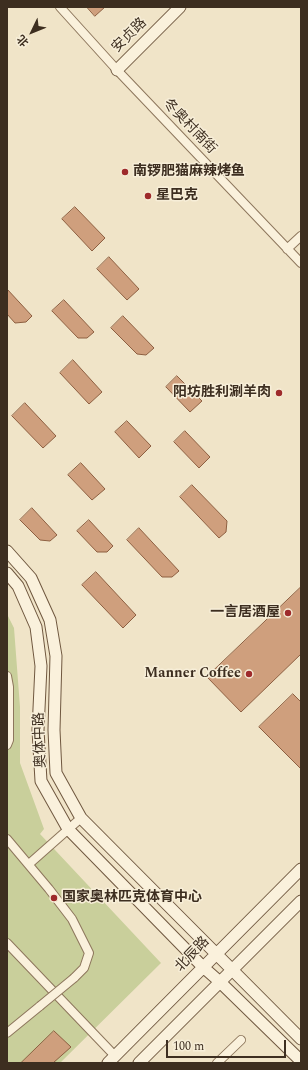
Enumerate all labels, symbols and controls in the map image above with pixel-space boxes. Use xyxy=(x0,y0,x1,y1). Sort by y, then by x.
north arrow xyxy=(12,12,52,52)
street label: 安贞路 xyxy=(109,15,151,57)
text: 北 xyxy=(13,31,33,50)
street label: 冬奥村南街 xyxy=(159,96,219,158)
place label: 南锣肥猫麻辣烤鱼 xyxy=(133,164,245,180)
marker: 南锣肥猫麻辣烤鱼 xyxy=(120,167,130,177)
place label: 星巴克 xyxy=(156,188,198,204)
marker: 星巴克 xyxy=(143,191,153,201)
place label: 阳坊胜利涮羊肉 xyxy=(173,385,271,401)
marker: 阳坊胜利涮羊肉 xyxy=(274,388,284,398)
place label: 一言居酒屋 xyxy=(210,605,280,621)
marker: 一言居酒屋 xyxy=(283,608,293,618)
place label: Manner Coffee xyxy=(144,666,241,682)
marker: Manner Coffee xyxy=(244,669,254,679)
street label: 奥体中路 xyxy=(32,712,50,768)
place label: 国家奥林匹克体育中心 xyxy=(62,890,202,906)
marker: 国家奥林匹克体育中心 xyxy=(49,893,59,903)
street label: 北辰路 xyxy=(172,934,214,976)
scale bar xyxy=(168,1032,288,1058)
text: 100 m xyxy=(173,1037,204,1056)

